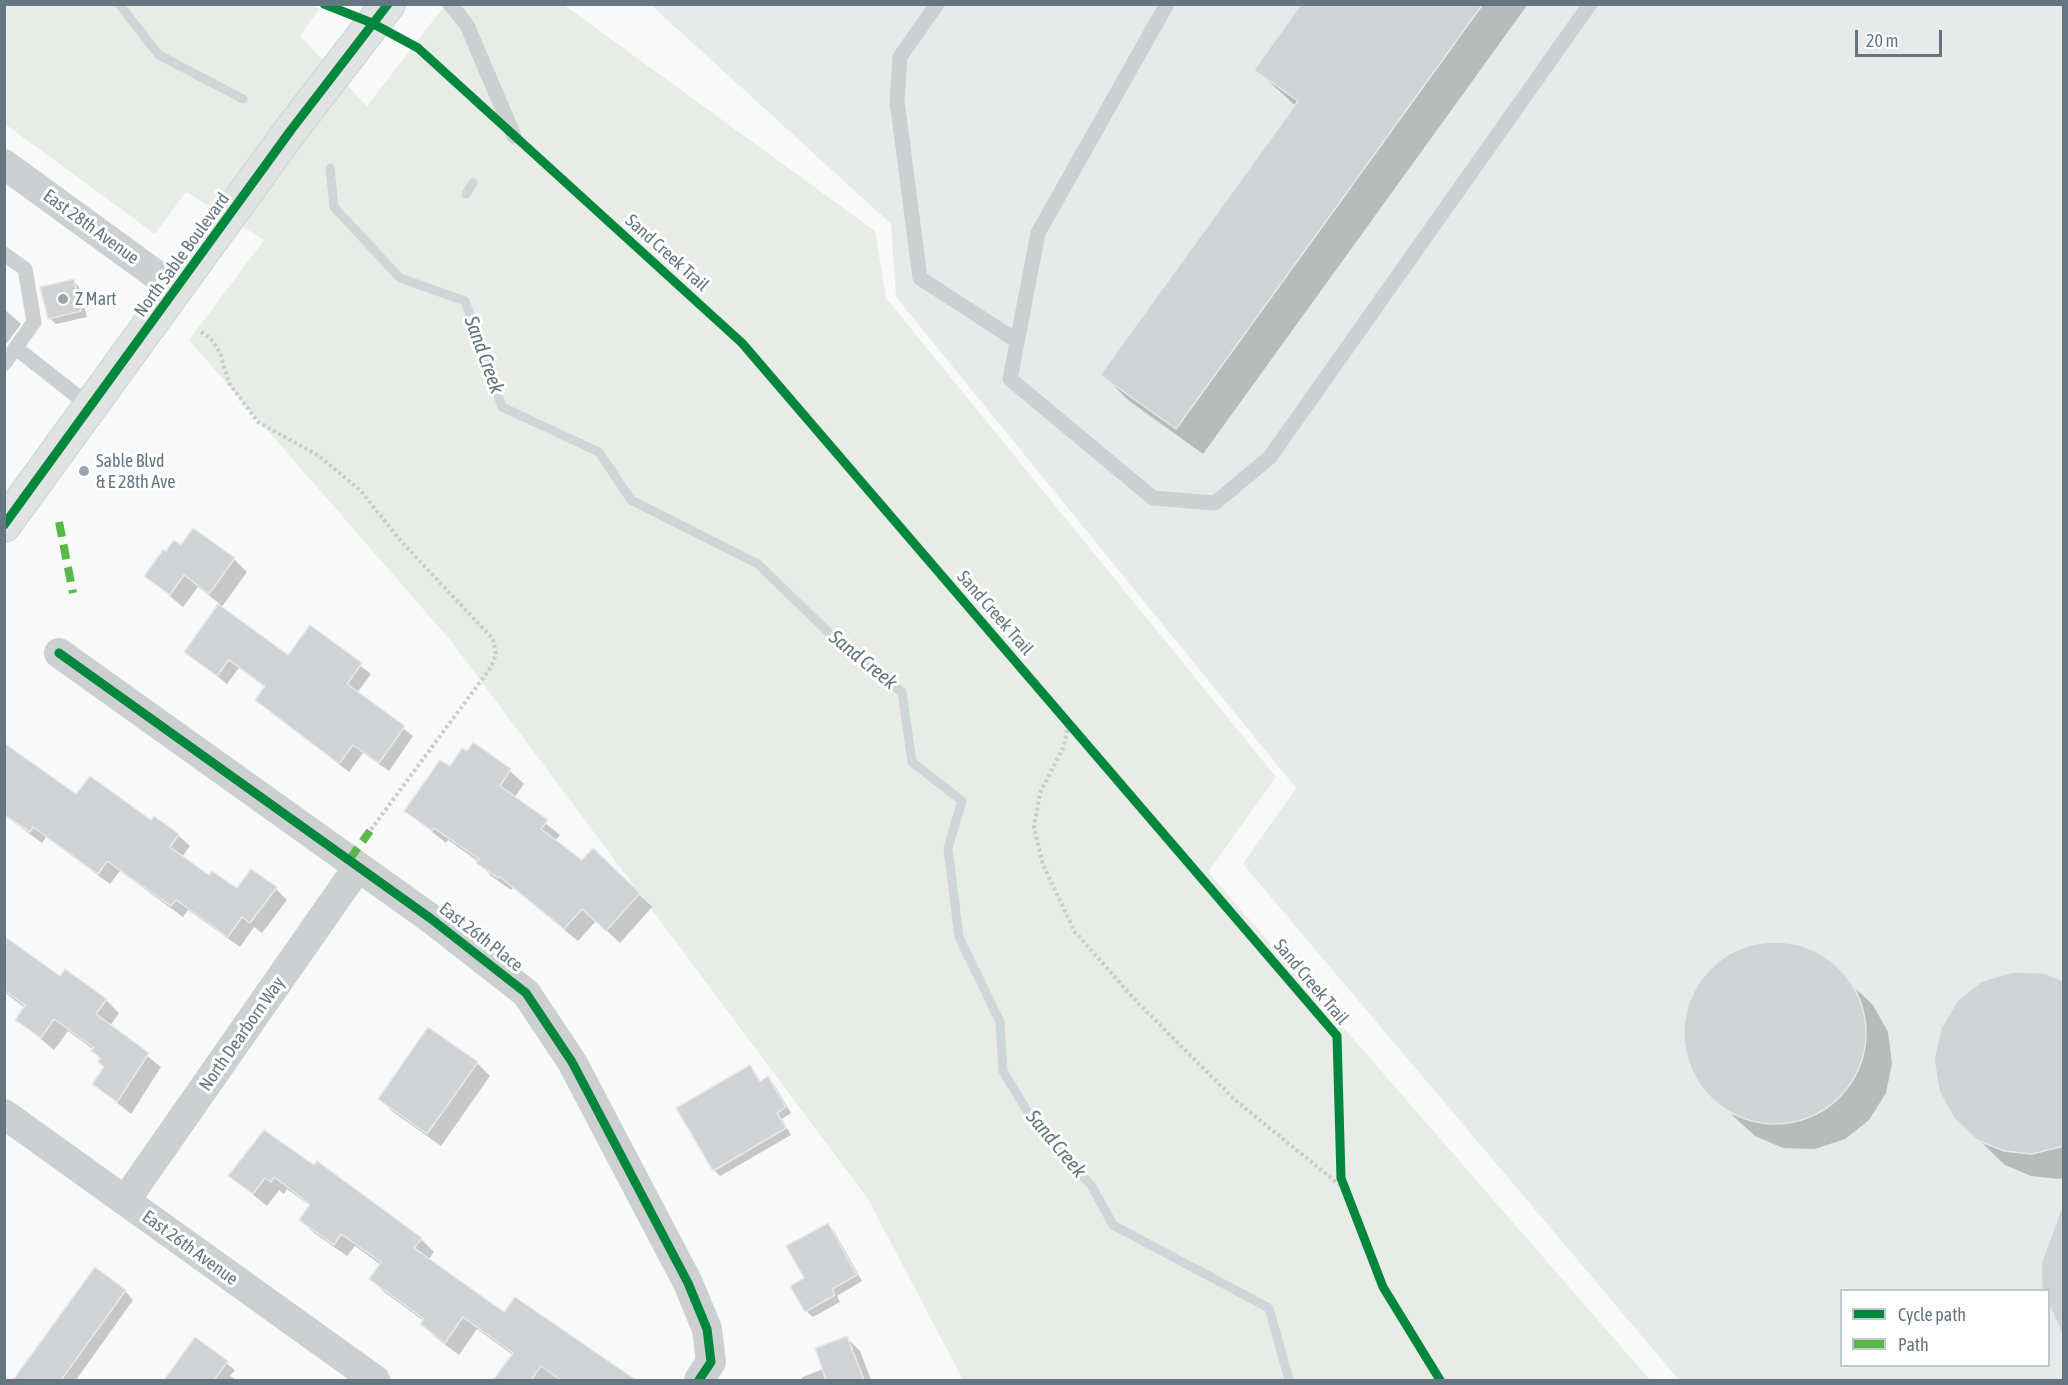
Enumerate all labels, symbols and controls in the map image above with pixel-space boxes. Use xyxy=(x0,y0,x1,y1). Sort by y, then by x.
scale bar xyxy=(1858,18,1945,56)
text: 20 m xyxy=(1866,30,1898,51)
street label: East 28th Avenue xyxy=(39,185,143,269)
street label: North Sable Boulevard xyxy=(130,189,234,321)
street label: Sand Creek Trail xyxy=(621,210,713,296)
place label: Z Mart xyxy=(75,288,116,310)
marker: Z Mart xyxy=(56,292,70,306)
water label: Sand Creek xyxy=(459,313,509,397)
place label: Sable Blvd & E 28th Ave xyxy=(96,450,175,492)
marker: Sable Blvd & E 28th Ave xyxy=(77,464,91,478)
street label: Sand Creek Trail xyxy=(952,566,1038,660)
water label: Sand Creek xyxy=(824,625,902,695)
street label: East 26th Place xyxy=(435,898,527,976)
street label: Sand Creek Trail xyxy=(1269,935,1353,1029)
street label: North Dearborn Way xyxy=(195,973,289,1095)
water label: Sand Creek xyxy=(1021,1105,1091,1183)
street label: East 26th Avenue xyxy=(138,1206,242,1290)
legend xyxy=(1840,1289,2050,1367)
text: Cycle path xyxy=(1898,1304,1966,1325)
text: Path xyxy=(1898,1334,1929,1355)

